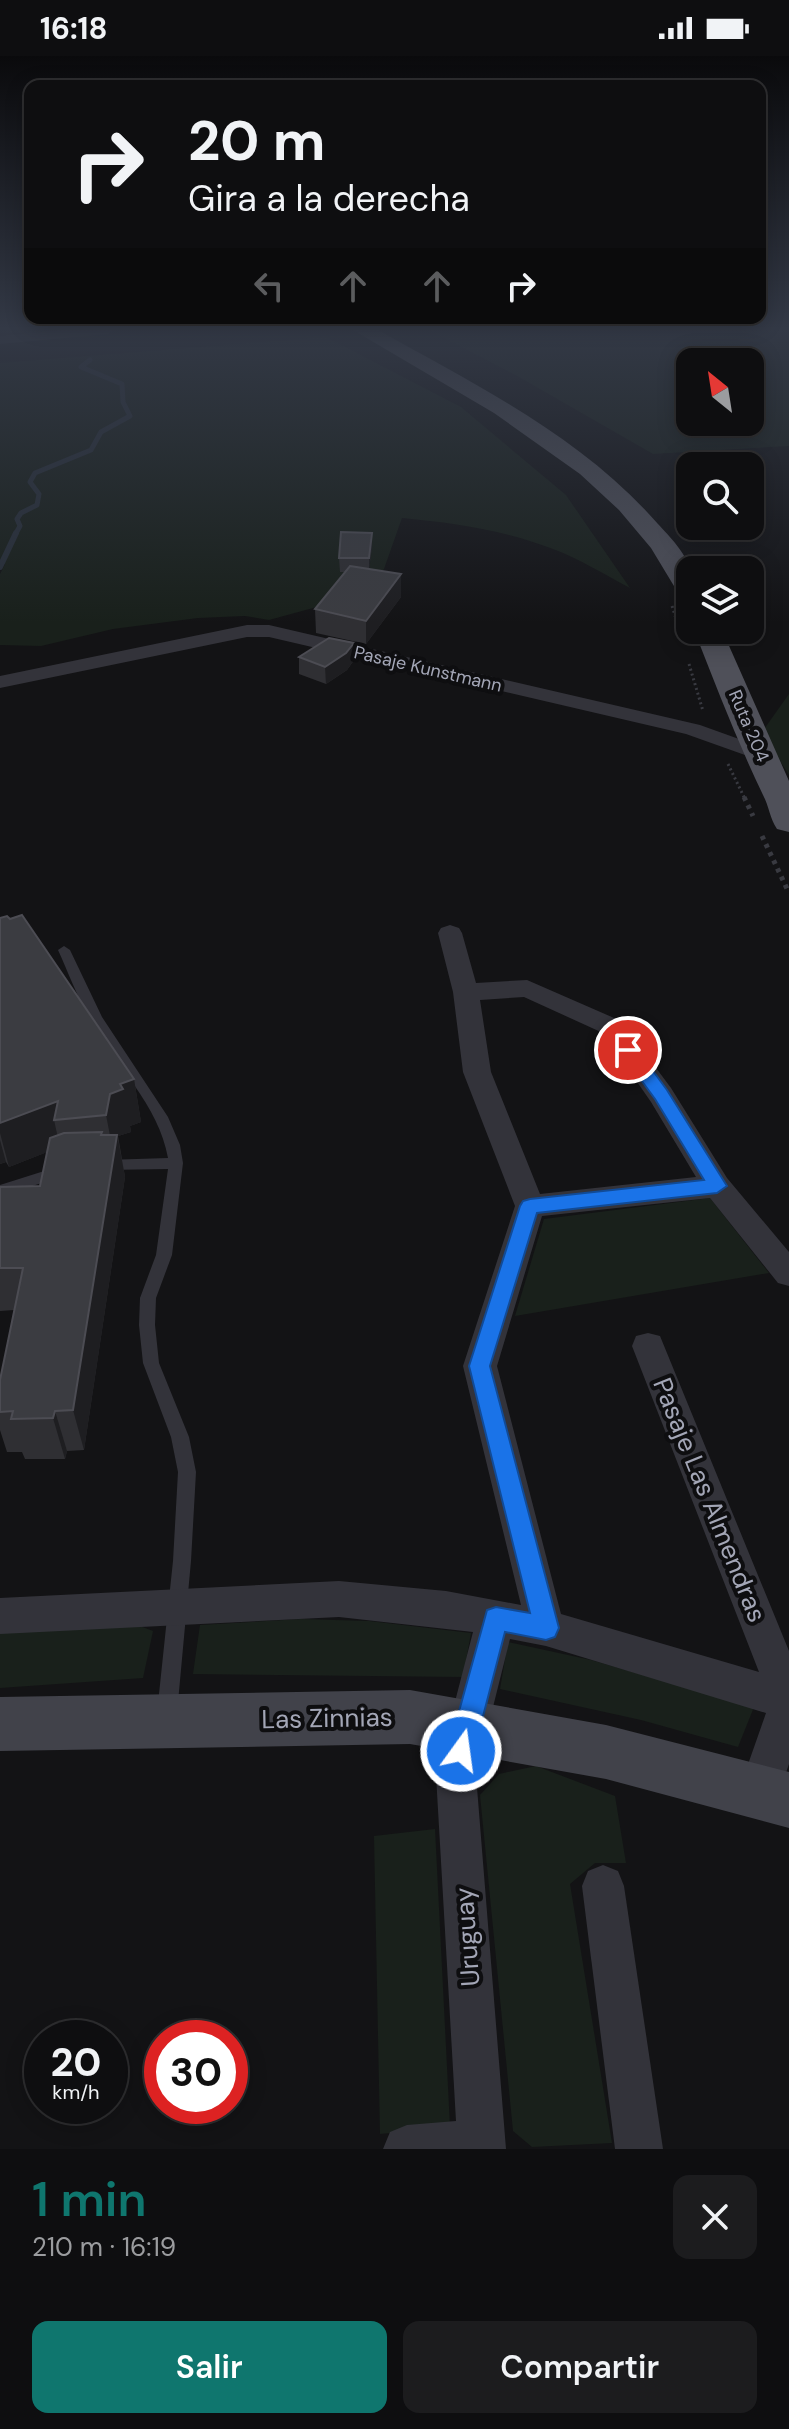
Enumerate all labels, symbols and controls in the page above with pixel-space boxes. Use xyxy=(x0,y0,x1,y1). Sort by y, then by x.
text: 16:18 xyxy=(40,9,107,48)
text: 20 m xyxy=(188,104,325,177)
icon: right xyxy=(56,112,160,216)
text: Gira a la derecha xyxy=(188,175,470,222)
icon: left xyxy=(247,264,291,308)
icon: ahead xyxy=(331,264,375,308)
icon: ahead xyxy=(415,264,459,308)
icon: right xyxy=(499,264,543,308)
north arrow xyxy=(676,348,764,436)
map controls xyxy=(676,348,764,644)
button: search xyxy=(676,452,764,540)
button: layers xyxy=(676,556,764,644)
street label: Pasaje Kunstmann xyxy=(352,640,504,698)
street label: Ruta 204 xyxy=(723,686,775,766)
pin xyxy=(594,1016,662,1084)
icon: arrive xyxy=(606,1028,650,1072)
street label: Pasaje Las Almendras xyxy=(645,1373,775,1627)
street label: Las Zinnias xyxy=(261,1700,393,1736)
position arrow xyxy=(419,1709,503,1793)
street label: Uruguay xyxy=(447,1886,487,1988)
speed limit sign: 30 xyxy=(144,2020,248,2124)
text: 20 xyxy=(50,2036,102,2088)
text: km/h xyxy=(52,2079,100,2105)
text: 1 min xyxy=(32,2168,147,2231)
button: close xyxy=(673,2175,757,2259)
text: 210 m · 16:19 xyxy=(32,2230,176,2264)
button: Salir xyxy=(32,2321,387,2413)
button: Compartir xyxy=(403,2321,757,2413)

